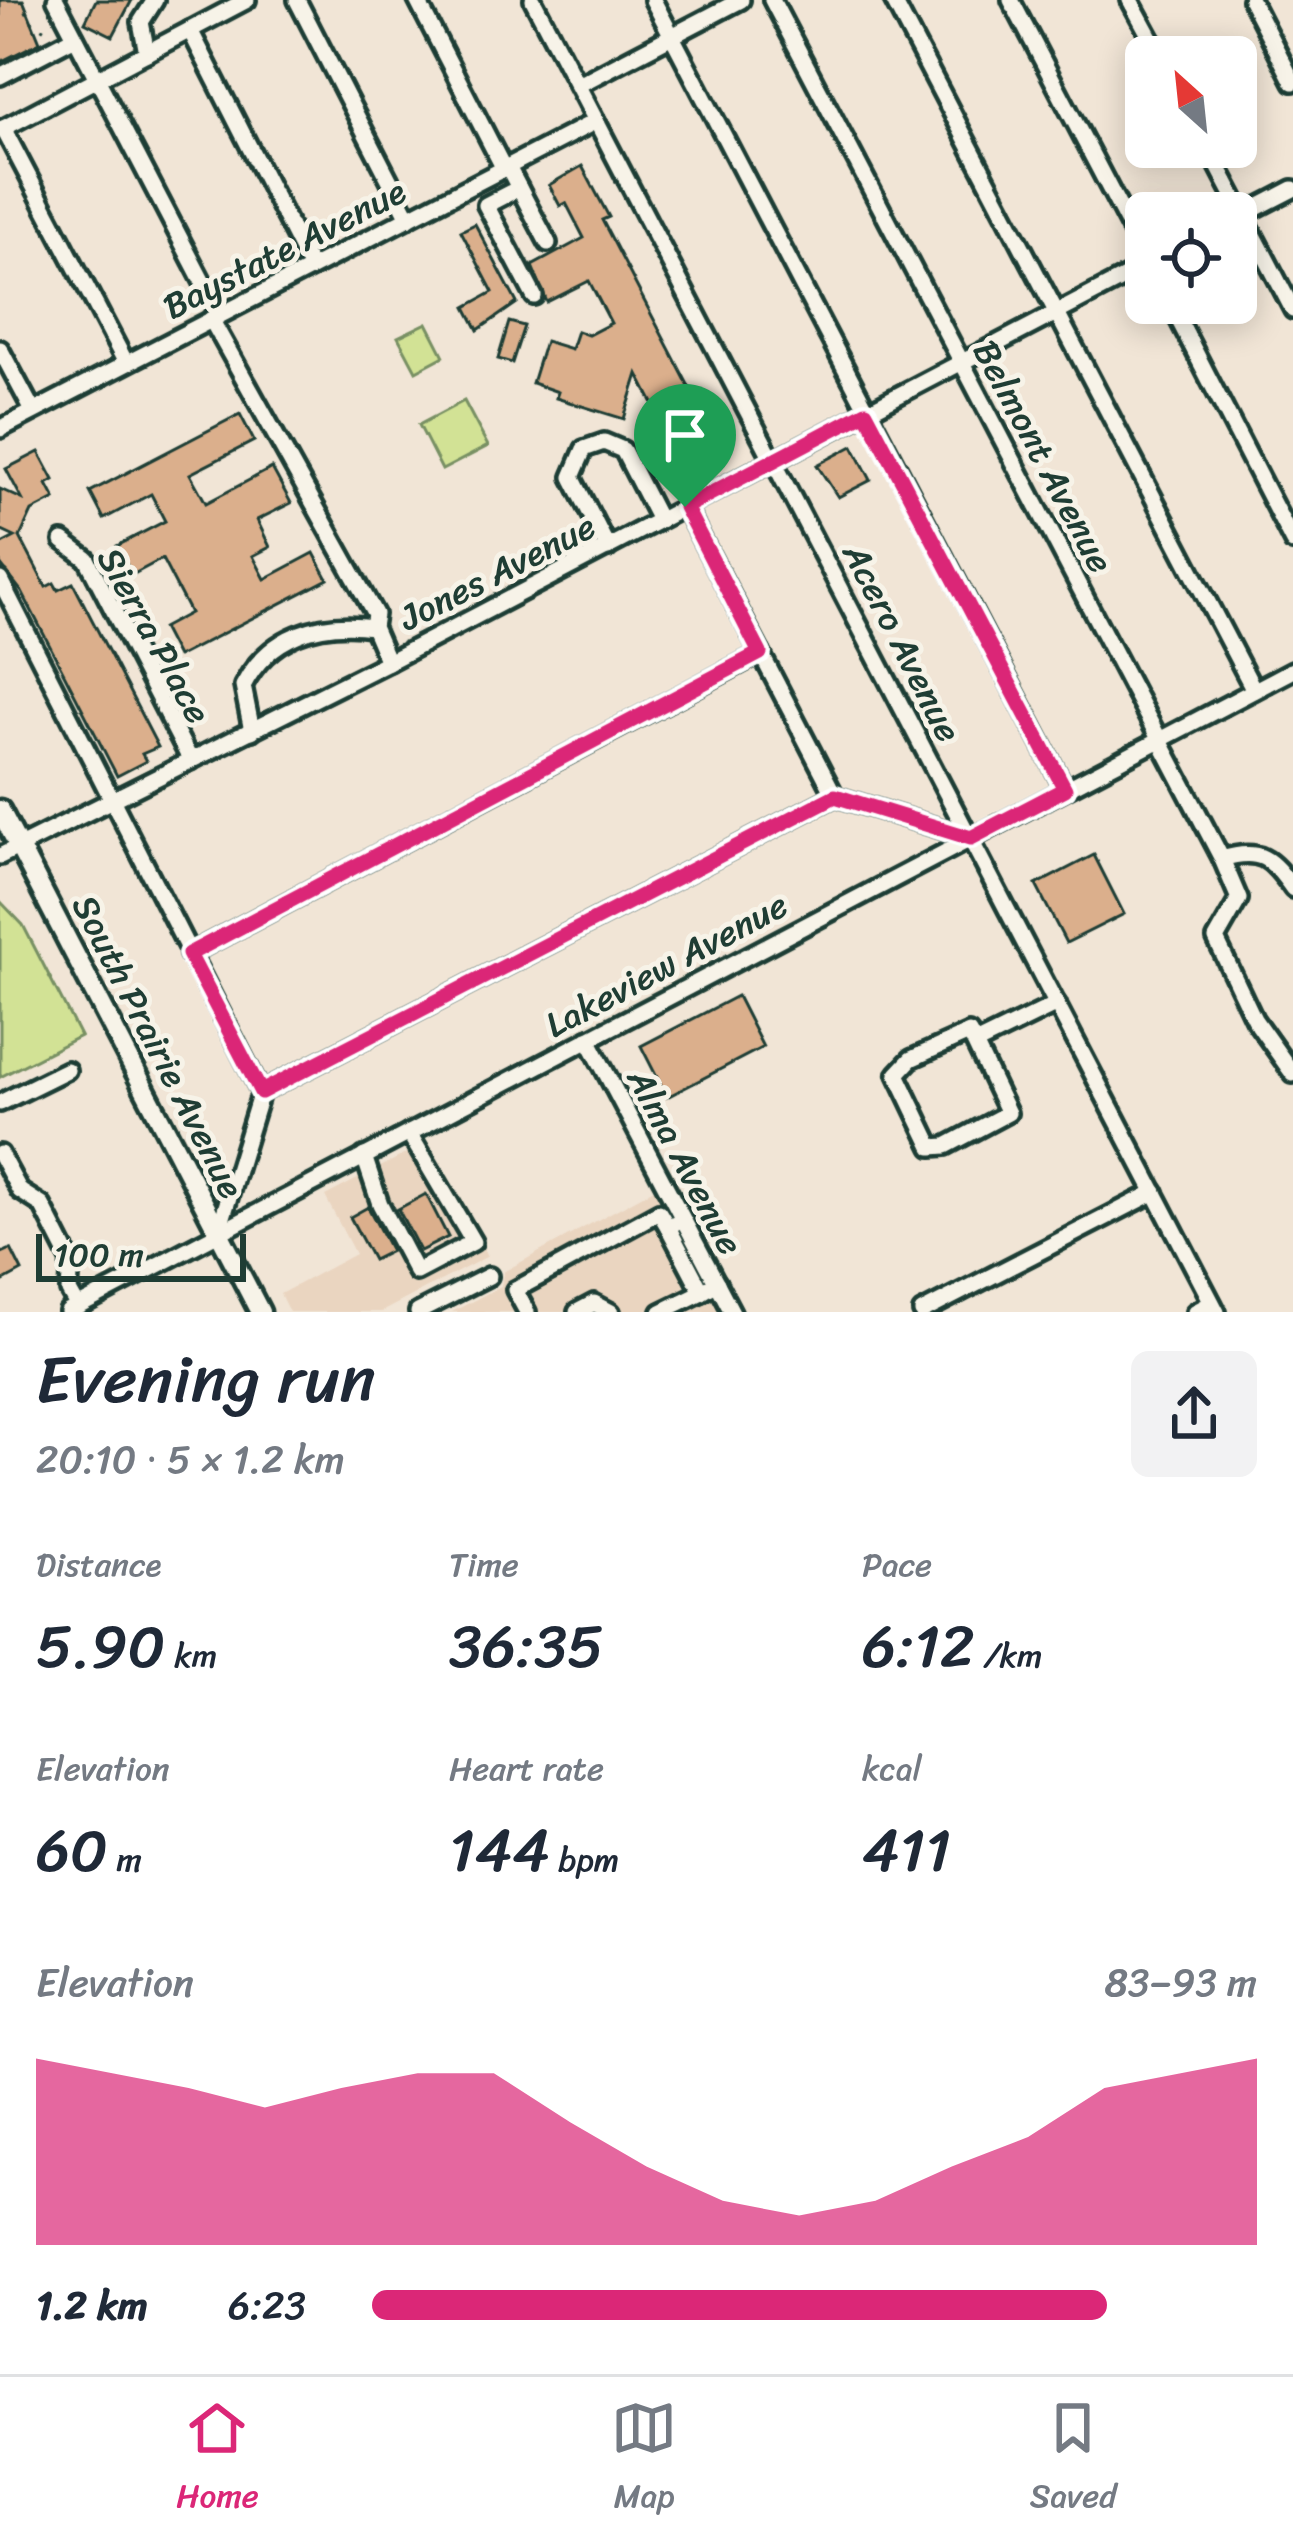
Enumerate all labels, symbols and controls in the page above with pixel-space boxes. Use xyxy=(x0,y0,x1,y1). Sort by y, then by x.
north arrow xyxy=(1125,36,1257,168)
map controls xyxy=(1125,36,1257,324)
street label: Baystate Avenue xyxy=(151,160,418,338)
button: locate xyxy=(1125,192,1257,324)
street label: Belmont Avenue xyxy=(955,328,1132,585)
pin xyxy=(634,384,736,507)
icon: arrive xyxy=(652,402,718,468)
street label: Jones Avenue xyxy=(386,495,607,650)
street label: Acero Avenue xyxy=(824,530,980,754)
street label: Sierra Place xyxy=(79,535,229,736)
street label: Lakeview Avenue xyxy=(533,874,800,1056)
street label: South Prairie Avenue xyxy=(54,883,263,1210)
street label: Alma Avenue xyxy=(608,1055,761,1267)
text: 100 m xyxy=(54,1226,144,1284)
scale bar xyxy=(36,1228,246,1281)
text: Evening run xyxy=(36,1321,376,1438)
button: share xyxy=(1131,1351,1257,1477)
text: 20:10 · 5 × 1.2 km xyxy=(36,1425,345,1494)
text: Distance xyxy=(36,1536,161,1594)
text: Time xyxy=(449,1536,519,1594)
text: Pace xyxy=(862,1536,932,1594)
text: 5.90 xyxy=(36,1594,166,1700)
text: 36:35 xyxy=(449,1594,604,1700)
text: 6:12 xyxy=(862,1594,975,1700)
text: km xyxy=(166,1627,217,1685)
text: /km xyxy=(975,1627,1042,1685)
text: Elevation xyxy=(36,1740,170,1798)
text: Heart rate xyxy=(449,1740,604,1798)
text: kcal xyxy=(862,1740,922,1798)
text: 60 xyxy=(36,1798,108,1904)
text: 144 xyxy=(449,1798,550,1904)
text: 411 xyxy=(862,1798,951,1904)
text: m xyxy=(108,1831,142,1889)
text: bpm xyxy=(550,1831,619,1889)
text: Elevation xyxy=(36,1948,194,2017)
text: 83–93 m xyxy=(1105,1948,1257,2017)
text: 1.2 km xyxy=(36,2271,148,2340)
text: 6:23 xyxy=(228,2271,306,2340)
tab: Home xyxy=(176,2395,259,2525)
tab: Map xyxy=(611,2395,677,2525)
tab: Saved xyxy=(1030,2395,1117,2525)

